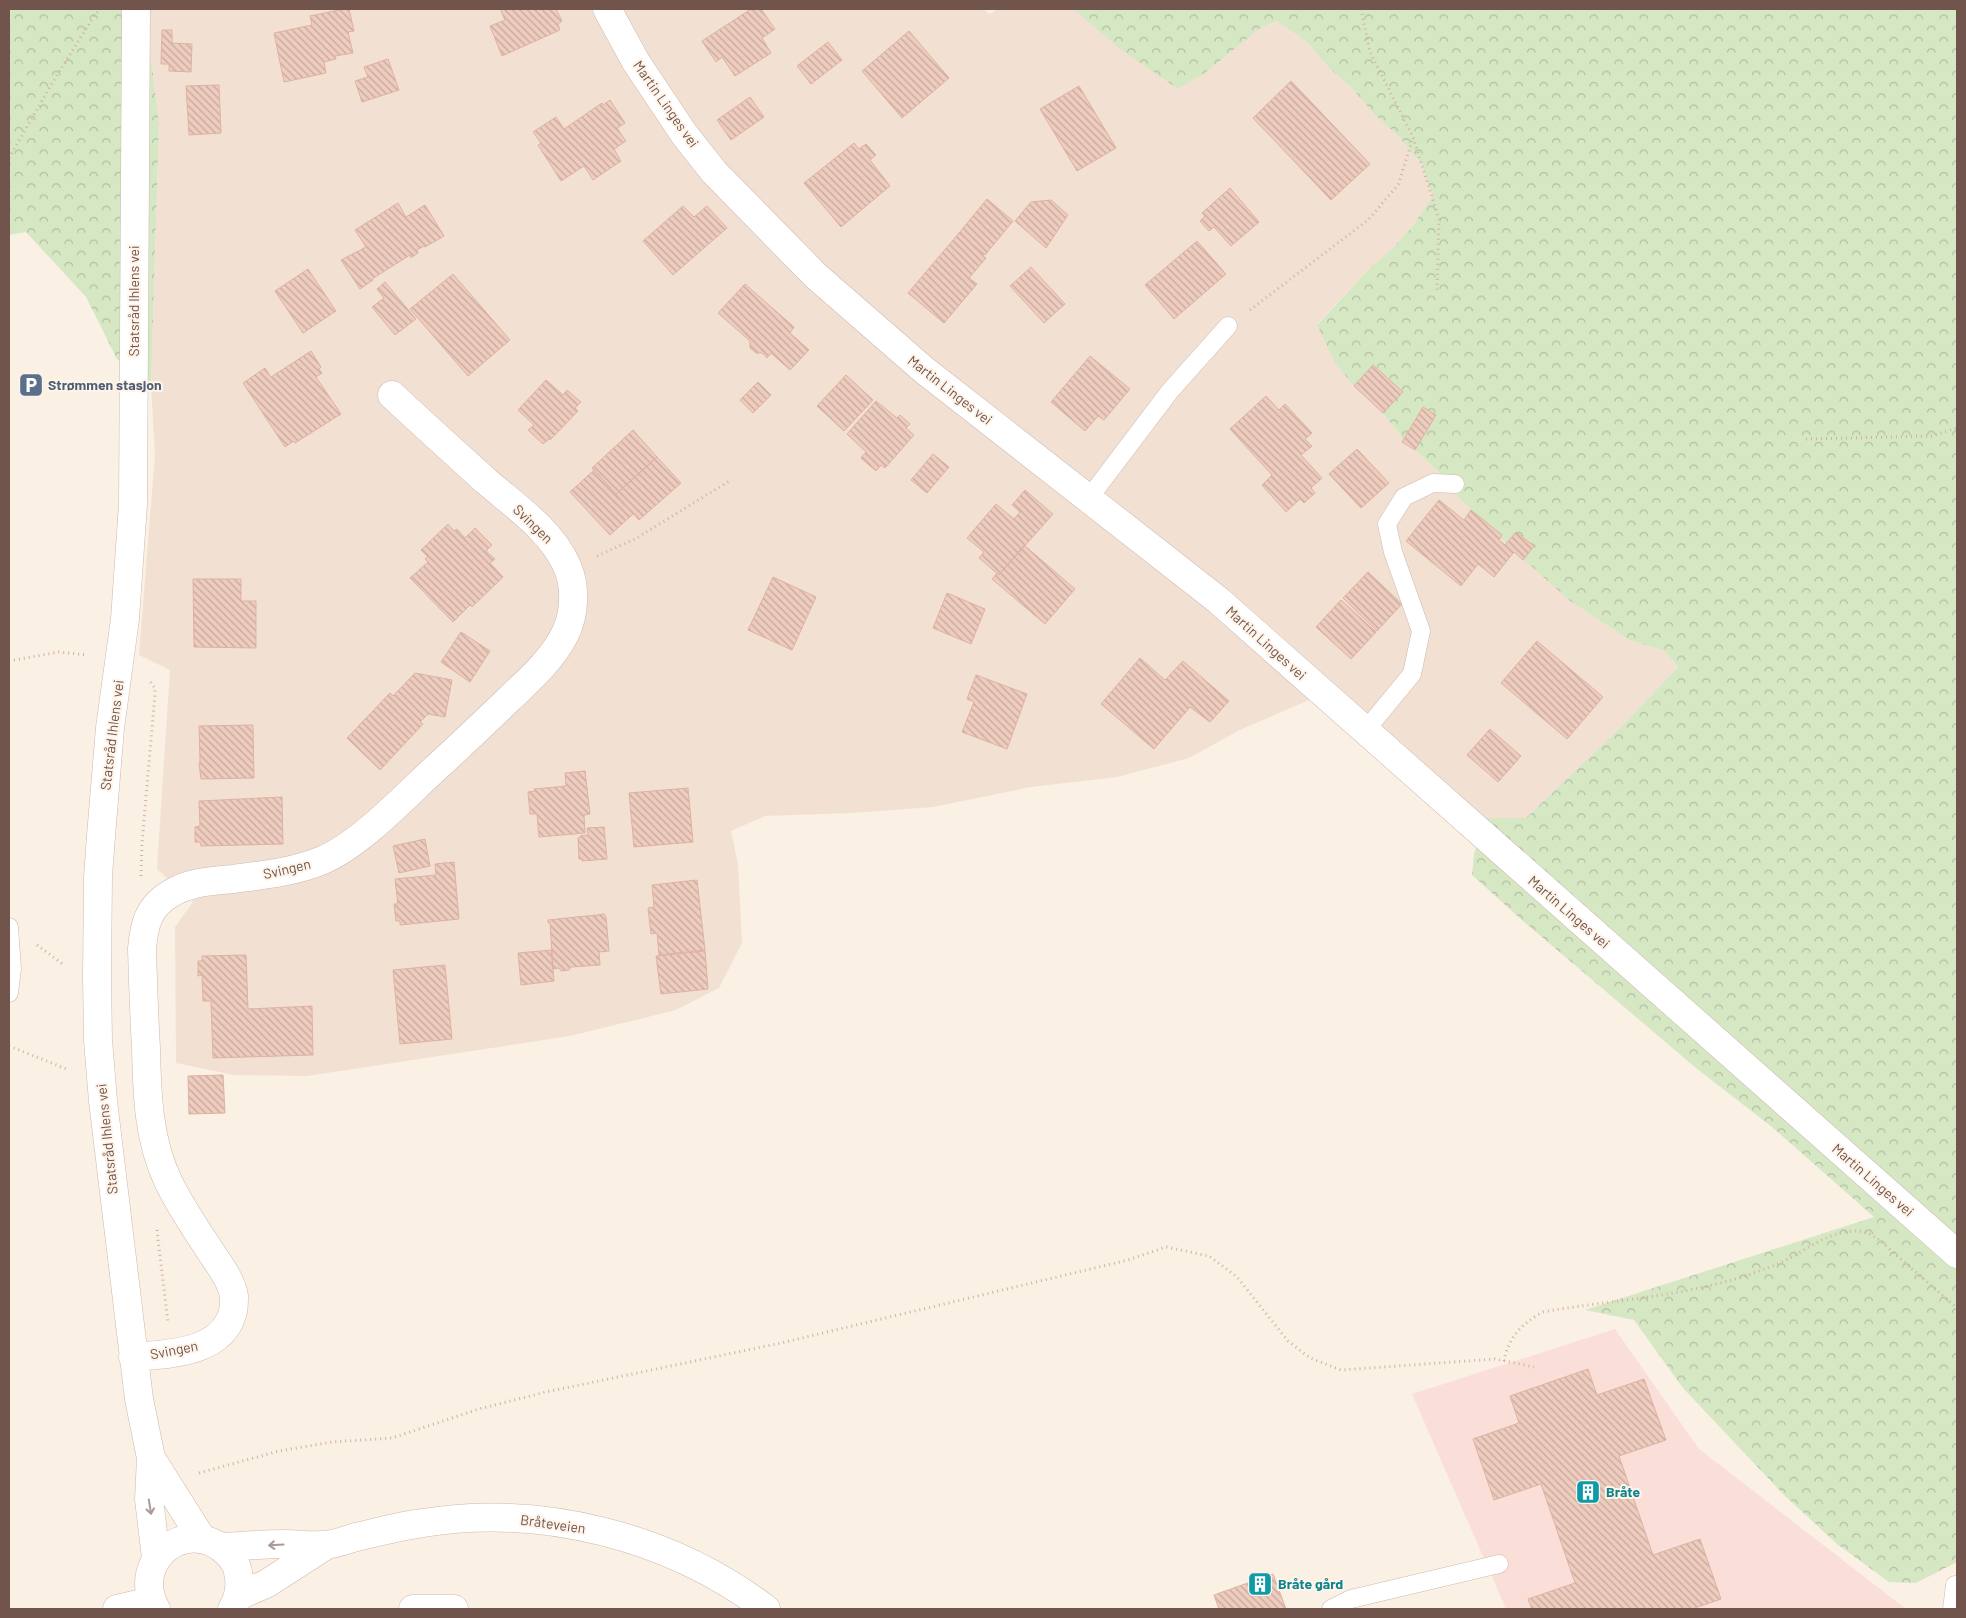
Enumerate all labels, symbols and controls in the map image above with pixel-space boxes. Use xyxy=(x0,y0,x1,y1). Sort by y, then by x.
street label: Martin Linges vei xyxy=(630,57,703,151)
street label: Statsråd Ihlens vei xyxy=(125,245,142,357)
street label: Martin Linges vei xyxy=(905,351,996,428)
parking icon: Strømmen stasjon xyxy=(18,372,44,398)
place label: Strømmen stasjon xyxy=(48,376,162,393)
street label: Svingen xyxy=(510,501,557,547)
street label: Martin Linges vei xyxy=(1223,602,1310,683)
street label: Statsråd Ihlens vei xyxy=(96,679,127,791)
street label: Svingen xyxy=(261,855,312,882)
street label: Martin Linges vei xyxy=(1525,872,1614,952)
street label: Statsråd Ihlens vei xyxy=(92,1083,121,1195)
street label: Martin Linges vei xyxy=(1829,1140,1918,1220)
street label: Svingen xyxy=(149,1337,199,1362)
building icon: Bråte xyxy=(1575,1479,1601,1505)
place label: Bråte xyxy=(1606,1483,1641,1500)
one-way arrow xyxy=(146,1498,156,1514)
street label: Bråteveien xyxy=(519,1511,587,1536)
one-way arrow xyxy=(268,1540,284,1549)
building icon: Bråte gård xyxy=(1247,1571,1273,1597)
place label: Bråte gård xyxy=(1278,1575,1343,1592)

